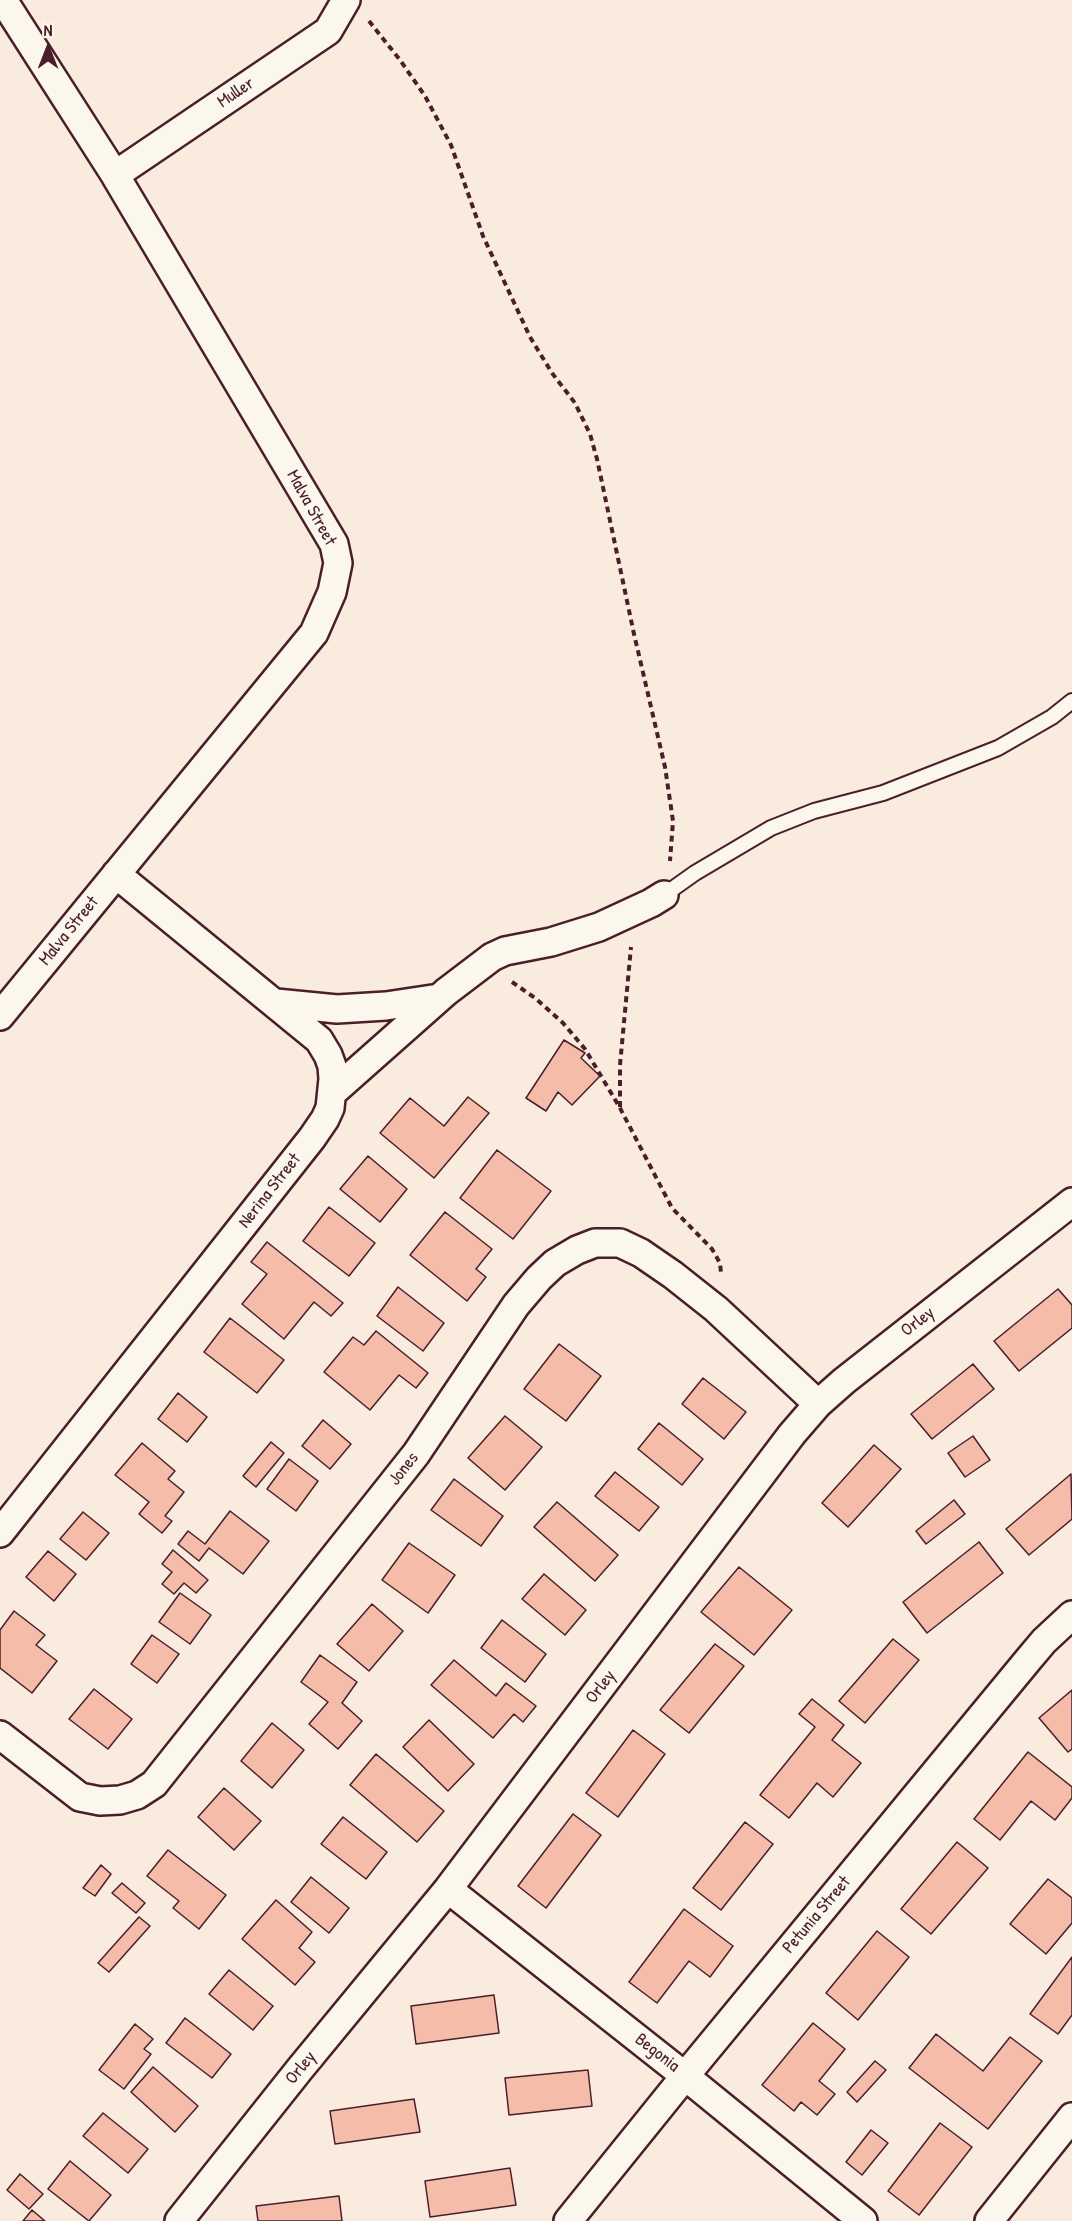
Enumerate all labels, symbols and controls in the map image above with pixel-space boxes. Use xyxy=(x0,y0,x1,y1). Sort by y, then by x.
north arrow xyxy=(18,18,78,78)
text: N xyxy=(44,19,52,41)
street label: Muller xyxy=(213,73,259,113)
street label: Malva Street xyxy=(281,467,341,549)
street label: Malva Street xyxy=(35,892,103,970)
street label: Nerina Street xyxy=(234,1149,306,1233)
street label: Orley xyxy=(897,1302,939,1342)
street label: Jones xyxy=(384,1448,424,1490)
street label: Orley xyxy=(581,1666,621,1708)
street label: Petunia Street xyxy=(778,1872,856,1958)
street label: Begonia xyxy=(630,2029,684,2077)
street label: Orley xyxy=(281,2047,321,2089)

